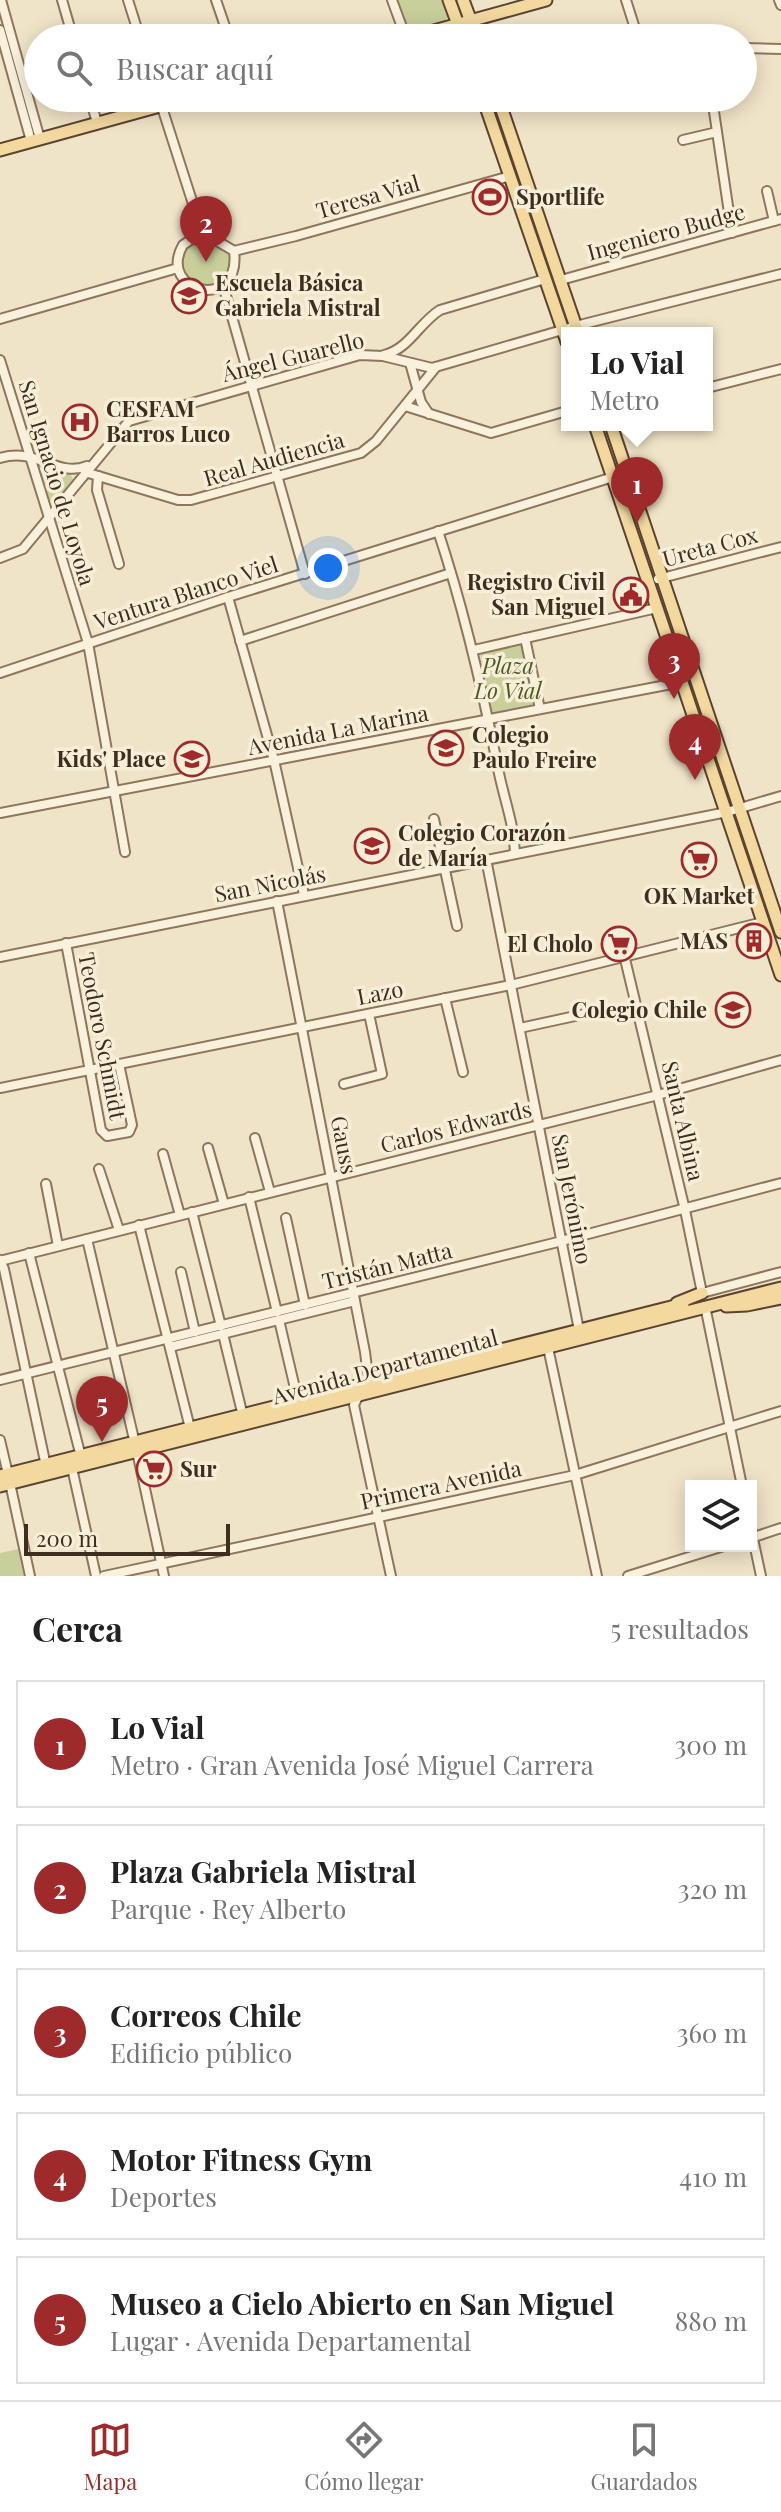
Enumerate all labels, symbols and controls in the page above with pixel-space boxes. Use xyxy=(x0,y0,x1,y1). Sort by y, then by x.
search box xyxy=(24,24,757,112)
icon: search xyxy=(52,46,96,90)
text: Buscar aquí xyxy=(116,48,273,88)
street label: Teresa Vial xyxy=(312,167,423,225)
sports icon: Sportlife xyxy=(471,178,509,216)
place label: Sportlife xyxy=(516,181,605,211)
pin: 2 xyxy=(180,196,232,262)
street label: Ingeniero Budge xyxy=(583,196,748,267)
place label: Escuela Básica Gabriela Mistral xyxy=(215,267,381,322)
school or university icon: Escuela Básica Gabriela Mistral xyxy=(170,277,208,315)
street label: Ángel Guarello xyxy=(218,324,367,388)
popup xyxy=(561,327,713,431)
text: Lo Vial xyxy=(590,342,684,382)
street label: San Ignacio de Loyola xyxy=(12,376,103,589)
text: Metro xyxy=(590,382,660,417)
place label: CESFAM Barros Luco xyxy=(106,393,230,448)
hospital icon: CESFAM Barros Luco xyxy=(61,403,99,441)
street label: Real Audiencia xyxy=(200,424,348,492)
pin: 1 xyxy=(611,457,663,523)
street label: Ureta Cox xyxy=(659,519,761,573)
street label: Ventura Blanco Viel xyxy=(89,548,282,636)
your location xyxy=(308,548,348,588)
place label: Registro Civil San Miguel xyxy=(467,566,605,621)
public building icon: Registro Civil San Miguel xyxy=(612,576,650,614)
pin: 3 xyxy=(648,633,700,699)
park label: Plaza Lo Vial xyxy=(473,650,543,705)
street label: Avenida La Marina xyxy=(244,697,431,761)
pin: 4 xyxy=(669,714,721,780)
place label: Colegio Paulo Freire xyxy=(472,719,597,774)
school or university icon: Colegio Paulo Freire xyxy=(427,729,465,767)
school or university icon: Kids' Place xyxy=(173,740,211,778)
place label: Kids' Place xyxy=(57,743,166,773)
place label: Colegio Corazón de María xyxy=(398,817,567,872)
school or university icon: Colegio Corazón de María xyxy=(353,827,391,865)
supermarket icon: OK Market xyxy=(680,841,718,879)
street label: San Nicolás xyxy=(212,858,328,909)
place label: OK Market xyxy=(644,880,754,910)
building icon: MAS xyxy=(735,922,773,960)
supermarket icon: El Cholo xyxy=(600,925,638,963)
place label: MAS xyxy=(680,925,728,955)
place label: El Cholo xyxy=(507,928,593,958)
street label: Teodoro Schmidt xyxy=(72,950,134,1123)
street label: Lazo xyxy=(354,973,405,1011)
school or university icon: Colegio Chile xyxy=(714,991,752,1029)
place label: Colegio Chile xyxy=(571,994,707,1024)
street label: Santa Albina xyxy=(656,1058,712,1184)
street label: Carlos Edwards xyxy=(377,1093,534,1159)
street label: Gauss xyxy=(325,1113,365,1177)
street label: San Jerónimo xyxy=(546,1131,600,1266)
street label: Tristán Matta xyxy=(319,1234,455,1296)
street label: Avenida Departamental xyxy=(268,1321,501,1411)
pin: 5 xyxy=(76,1376,128,1442)
supermarket icon: Sur xyxy=(135,1450,173,1488)
street label: Primera Avenida xyxy=(358,1452,524,1516)
place label: Sur xyxy=(180,1453,217,1483)
map controls xyxy=(685,1480,757,1552)
button: layers xyxy=(685,1480,757,1552)
scale bar xyxy=(24,1520,230,1556)
text: 200 m xyxy=(36,1523,98,1553)
text: Cerca xyxy=(32,1605,123,1651)
text: 5 resultados xyxy=(611,1611,749,1646)
text: Lo Vial xyxy=(110,1707,205,1747)
text: 1 xyxy=(55,1727,65,1762)
text: 300 m xyxy=(675,1727,747,1762)
text: Metro · Gran Avenida José Miguel Carrera xyxy=(110,1747,594,1782)
text: Plaza Gabriela Mistral xyxy=(110,1851,416,1891)
text: 2 xyxy=(53,1871,67,1906)
text: 320 m xyxy=(678,1871,747,1906)
text: Parque · Rey Alberto xyxy=(110,1891,346,1926)
text: Correos Chile xyxy=(110,1995,302,2035)
text: 3 xyxy=(54,2015,66,2050)
text: 360 m xyxy=(677,2015,747,2050)
text: Edificio público xyxy=(110,2035,292,2070)
text: Motor Fitness Gym xyxy=(110,2139,373,2179)
text: 4 xyxy=(53,2159,67,2194)
text: 410 m xyxy=(679,2159,747,2194)
text: Deportes xyxy=(110,2179,217,2214)
text: Museo a Cielo Abierto en San Miguel xyxy=(110,2283,614,2323)
text: 5 xyxy=(54,2303,66,2338)
text: 880 m xyxy=(675,2303,747,2338)
text: Lugar · Avenida Departamental xyxy=(110,2323,471,2358)
tab: Mapa xyxy=(84,2418,137,2496)
tab: Cómo llegar xyxy=(304,2418,424,2496)
tab: Guardados xyxy=(591,2418,697,2496)

